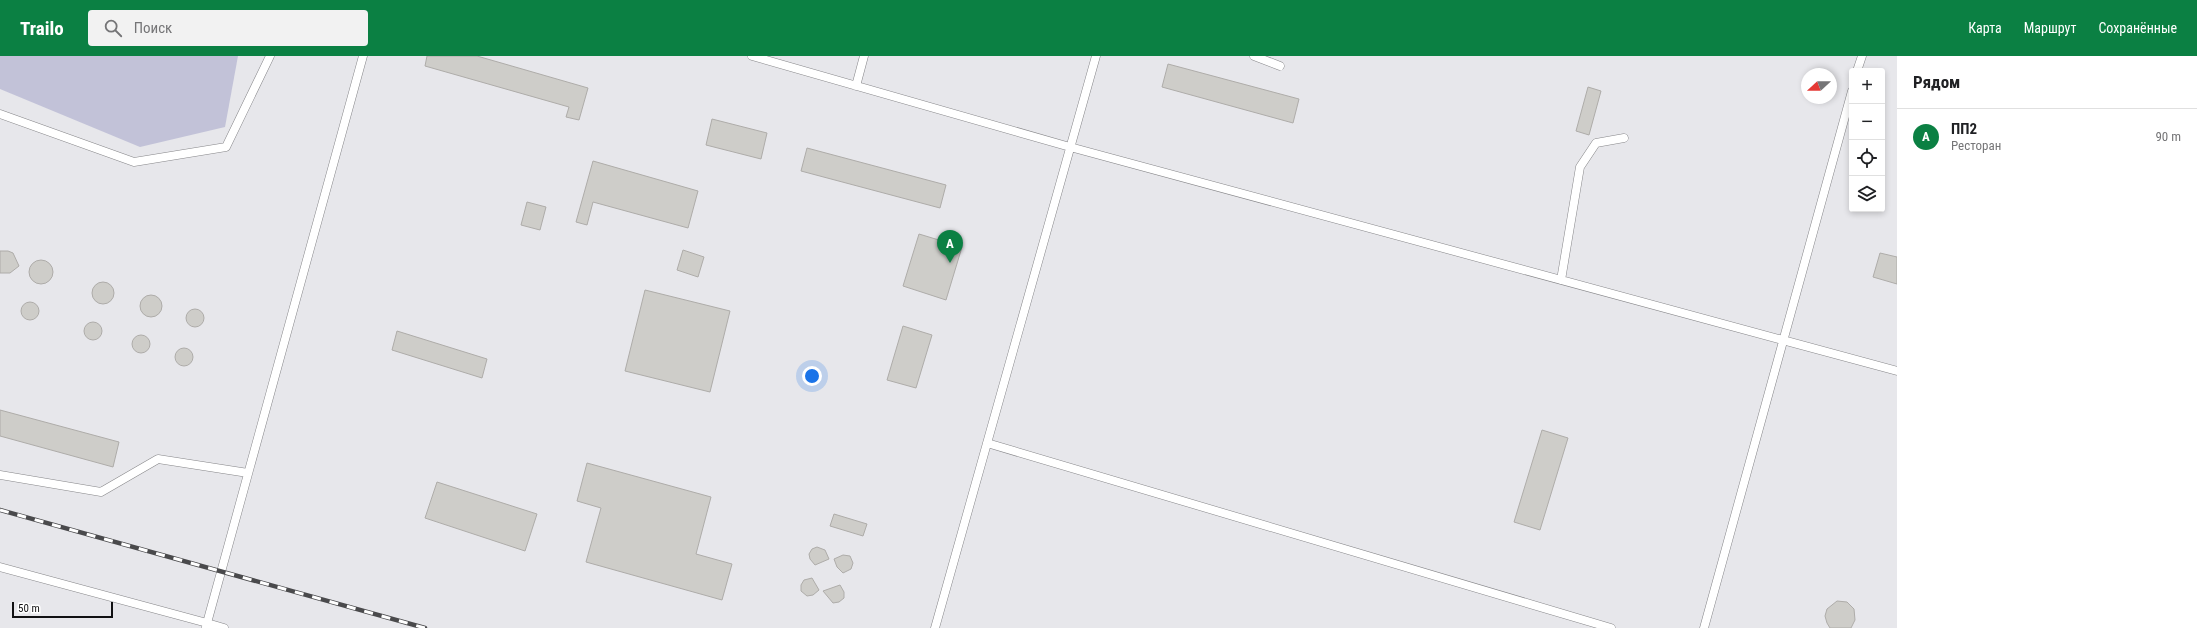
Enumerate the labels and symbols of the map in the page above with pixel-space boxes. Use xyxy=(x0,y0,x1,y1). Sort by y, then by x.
north arrow xyxy=(1801,68,1837,104)
pin: A xyxy=(937,230,963,263)
your location xyxy=(802,366,822,386)
scale bar xyxy=(12,600,113,619)

